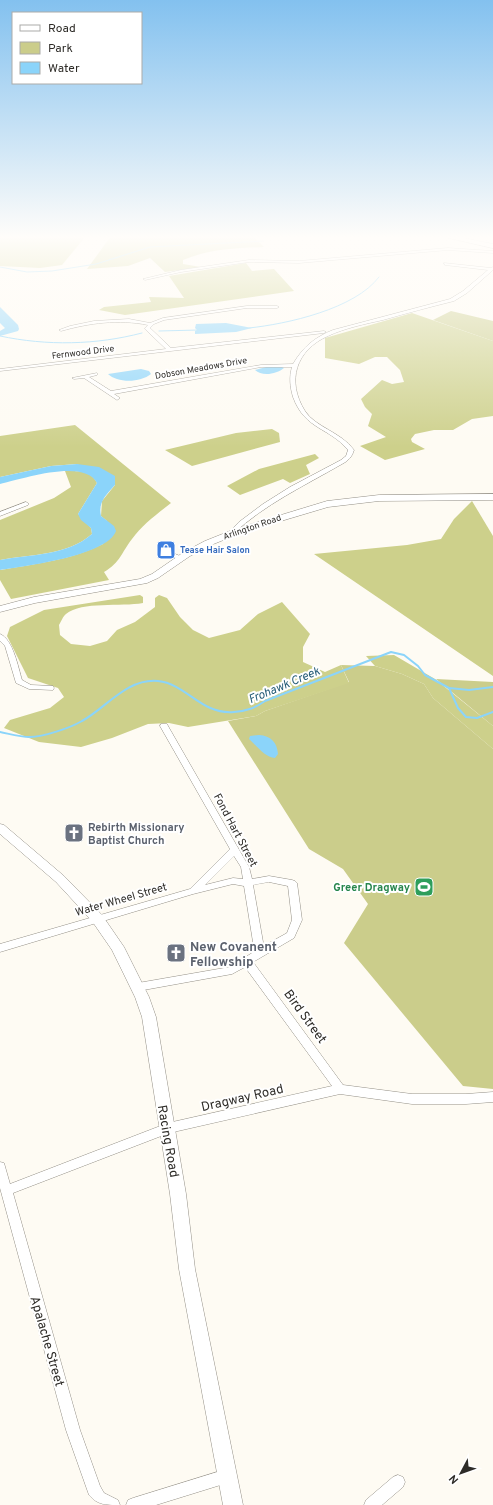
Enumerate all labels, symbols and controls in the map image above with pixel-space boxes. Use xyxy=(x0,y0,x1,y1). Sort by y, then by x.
legend xyxy=(12,12,142,84)
text: Road xyxy=(48,21,76,37)
text: Park xyxy=(48,41,73,57)
text: Water xyxy=(48,61,80,77)
street label: Fernwood Drive xyxy=(51,343,115,362)
street label: Dobson Meadows Drive xyxy=(154,355,248,382)
street label: Arlington Road xyxy=(222,512,283,543)
shop icon: Tease Hair Salon xyxy=(155,539,177,561)
place label: Tease Hair Salon xyxy=(180,545,250,556)
water label: Frohawk Creek xyxy=(246,663,323,708)
street label: Fond Hart Street xyxy=(210,791,260,870)
place label: Rebirth Missionary Baptist Church xyxy=(88,821,185,848)
church icon: Rebirth Missionary Baptist Church xyxy=(63,822,85,844)
sports icon: Greer Dragway xyxy=(413,876,435,898)
street label: Water Wheel Street xyxy=(74,880,169,920)
place label: Greer Dragway xyxy=(333,881,410,895)
place label: New Covanent Fellowship xyxy=(190,940,277,971)
church icon: New Covanent Fellowship xyxy=(165,942,187,964)
street label: Bird Street xyxy=(279,987,329,1047)
street label: Dragway Road xyxy=(200,1082,285,1116)
street label: Racing Road xyxy=(153,1104,181,1179)
street label: Apalache Street xyxy=(26,1294,67,1389)
north arrow xyxy=(441,1453,481,1493)
text: N xyxy=(446,1471,462,1486)

